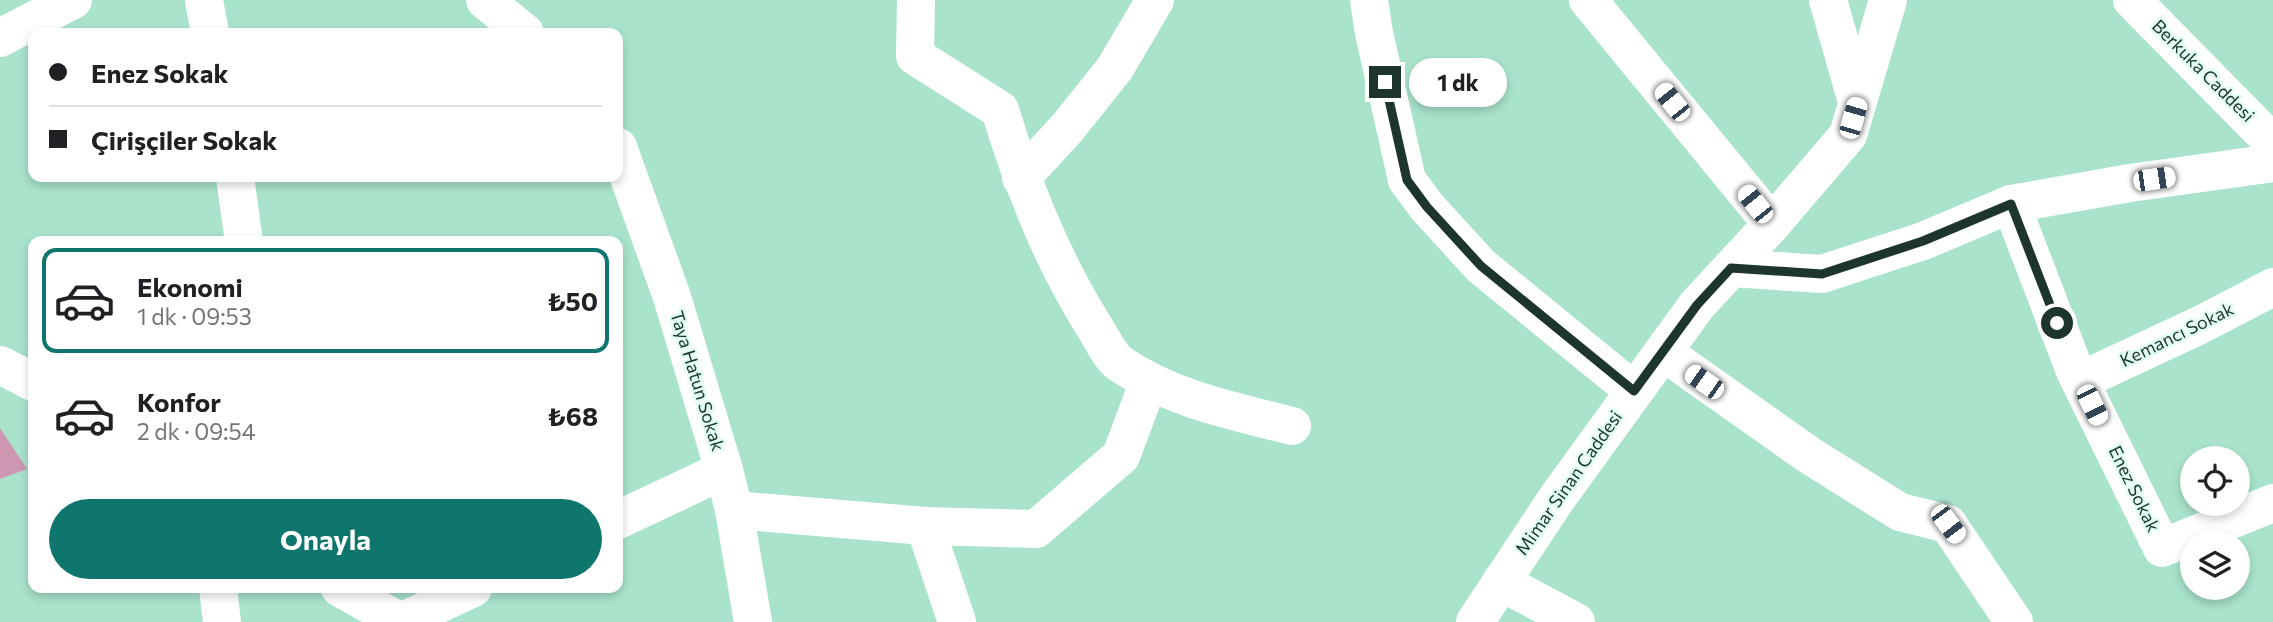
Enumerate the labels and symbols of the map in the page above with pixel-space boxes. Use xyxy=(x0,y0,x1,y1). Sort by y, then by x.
street label: Berkuka Caddesi xyxy=(2148,15,2259,126)
callout: 1 dk xyxy=(1410,57,1508,106)
route end xyxy=(1369,66,1401,98)
car xyxy=(1651,79,1694,125)
car xyxy=(1838,95,1869,141)
car xyxy=(2132,166,2177,192)
car xyxy=(1734,181,1777,227)
street label: Kemancı Sokak xyxy=(2116,297,2237,371)
route start xyxy=(2041,307,2073,339)
street label: Taya Hatun Sokak xyxy=(666,308,730,454)
car xyxy=(1681,361,1728,403)
car xyxy=(2074,382,2111,428)
street label: Mimar Sinan Caddesi xyxy=(1510,406,1626,559)
street label: Enez Sokak xyxy=(2105,442,2165,535)
car xyxy=(1927,501,1970,547)

